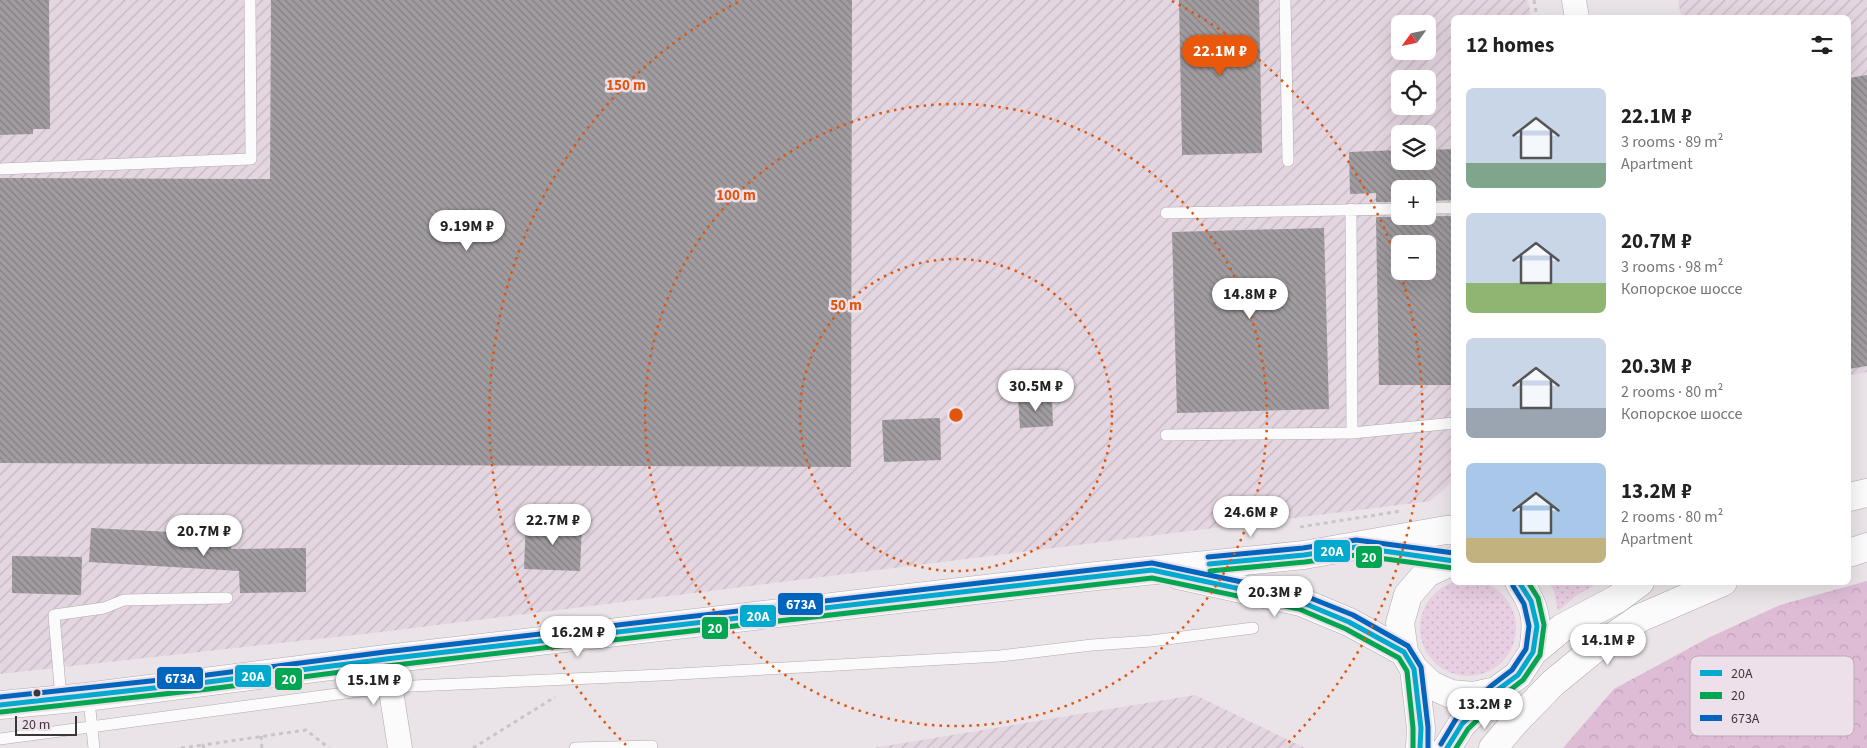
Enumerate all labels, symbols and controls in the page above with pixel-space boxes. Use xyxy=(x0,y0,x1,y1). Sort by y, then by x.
north arrow xyxy=(1391,15,1436,60)
map controls xyxy=(1391,15,1436,280)
text: 12 homes xyxy=(1466,30,1554,60)
icon: filters xyxy=(1808,31,1836,59)
pin: 22.1M ₽ xyxy=(1174,34,1266,77)
text: 22.1M ₽ xyxy=(1193,40,1247,62)
button: locate xyxy=(1391,70,1436,115)
text: 150 m xyxy=(606,75,646,96)
text: 22.1M ₽ xyxy=(1621,101,1692,131)
icon: home xyxy=(1506,108,1566,168)
button: layers xyxy=(1391,125,1436,170)
text: 3 rooms · 89 m² xyxy=(1621,131,1723,153)
text: Apartment xyxy=(1621,153,1693,175)
button: + xyxy=(1391,180,1436,225)
text: 100 m xyxy=(716,185,756,206)
pin: 9.19M ₽ xyxy=(421,210,513,252)
text: 9.19M ₽ xyxy=(440,215,494,237)
text: 20.7M ₽ xyxy=(1621,226,1692,256)
icon: home xyxy=(1506,233,1566,293)
button: − xyxy=(1391,235,1436,280)
text: 3 rooms · 98 m² xyxy=(1621,256,1723,278)
pin: 14.8M ₽ xyxy=(1204,278,1296,320)
text: Копорское шоссе xyxy=(1621,278,1742,300)
text: 14.8M ₽ xyxy=(1223,283,1277,305)
text: 50 m xyxy=(830,295,862,316)
text: 20.3M ₽ xyxy=(1621,351,1692,381)
icon: home xyxy=(1506,358,1566,418)
pin: 30.5M ₽ xyxy=(990,370,1082,412)
text: 30.5M ₽ xyxy=(1009,375,1063,397)
text: 2 rooms · 80 m² xyxy=(1621,381,1723,403)
text: Копорское шоссе xyxy=(1621,403,1742,425)
centre of rings xyxy=(947,406,965,424)
text: 13.2M ₽ xyxy=(1621,476,1692,506)
icon: home xyxy=(1506,483,1566,543)
pin: 24.6M ₽ xyxy=(1205,496,1297,538)
text: 24.6M ₽ xyxy=(1224,501,1278,523)
pin: 22.7M ₽ xyxy=(507,504,599,546)
text: 2 rooms · 80 m² xyxy=(1621,506,1723,528)
text: 22.7M ₽ xyxy=(526,509,580,531)
pin: 20.7M ₽ xyxy=(158,514,250,557)
text: 20.7M ₽ xyxy=(177,520,231,542)
text: Apartment xyxy=(1621,528,1693,550)
line badge: 20А xyxy=(1313,539,1351,563)
text: 20А xyxy=(1321,542,1344,562)
line badge: 20 xyxy=(1355,545,1383,569)
text: 20 xyxy=(1362,548,1376,568)
pin: 20.3M ₽ xyxy=(1229,576,1321,618)
text: 20.3M ₽ xyxy=(1248,581,1302,603)
line badge: 673А xyxy=(777,592,824,616)
text: 673А xyxy=(786,595,817,615)
line badge: 20А xyxy=(739,604,777,628)
text: 20А xyxy=(747,607,770,627)
pin: 16.2M ₽ xyxy=(532,616,624,658)
line badge: 20 xyxy=(701,616,729,640)
text: 20 xyxy=(708,619,722,639)
text: 16.2M ₽ xyxy=(551,621,605,643)
pin: 14.1M ₽ xyxy=(1562,624,1654,666)
text: 14.1M ₽ xyxy=(1581,629,1635,651)
legend xyxy=(1690,656,1854,736)
line badge: 20А xyxy=(234,664,272,688)
pin: 15.1M ₽ xyxy=(328,664,420,706)
text: 20А xyxy=(1731,664,1753,684)
line badge: 673А xyxy=(156,666,204,690)
text: 20А xyxy=(242,667,265,687)
line badge: 20 xyxy=(274,667,303,691)
text: 673А xyxy=(165,669,196,689)
text: 15.1M ₽ xyxy=(347,669,401,691)
text: 20 xyxy=(282,670,296,690)
text: 20 xyxy=(1731,686,1745,706)
unlabelled marker xyxy=(32,688,42,698)
pin: 13.2M ₽ xyxy=(1439,688,1531,730)
text: 13.2M ₽ xyxy=(1458,693,1512,715)
text: 673А xyxy=(1731,709,1760,729)
scale bar xyxy=(15,713,78,736)
text: 20 m xyxy=(22,715,50,735)

